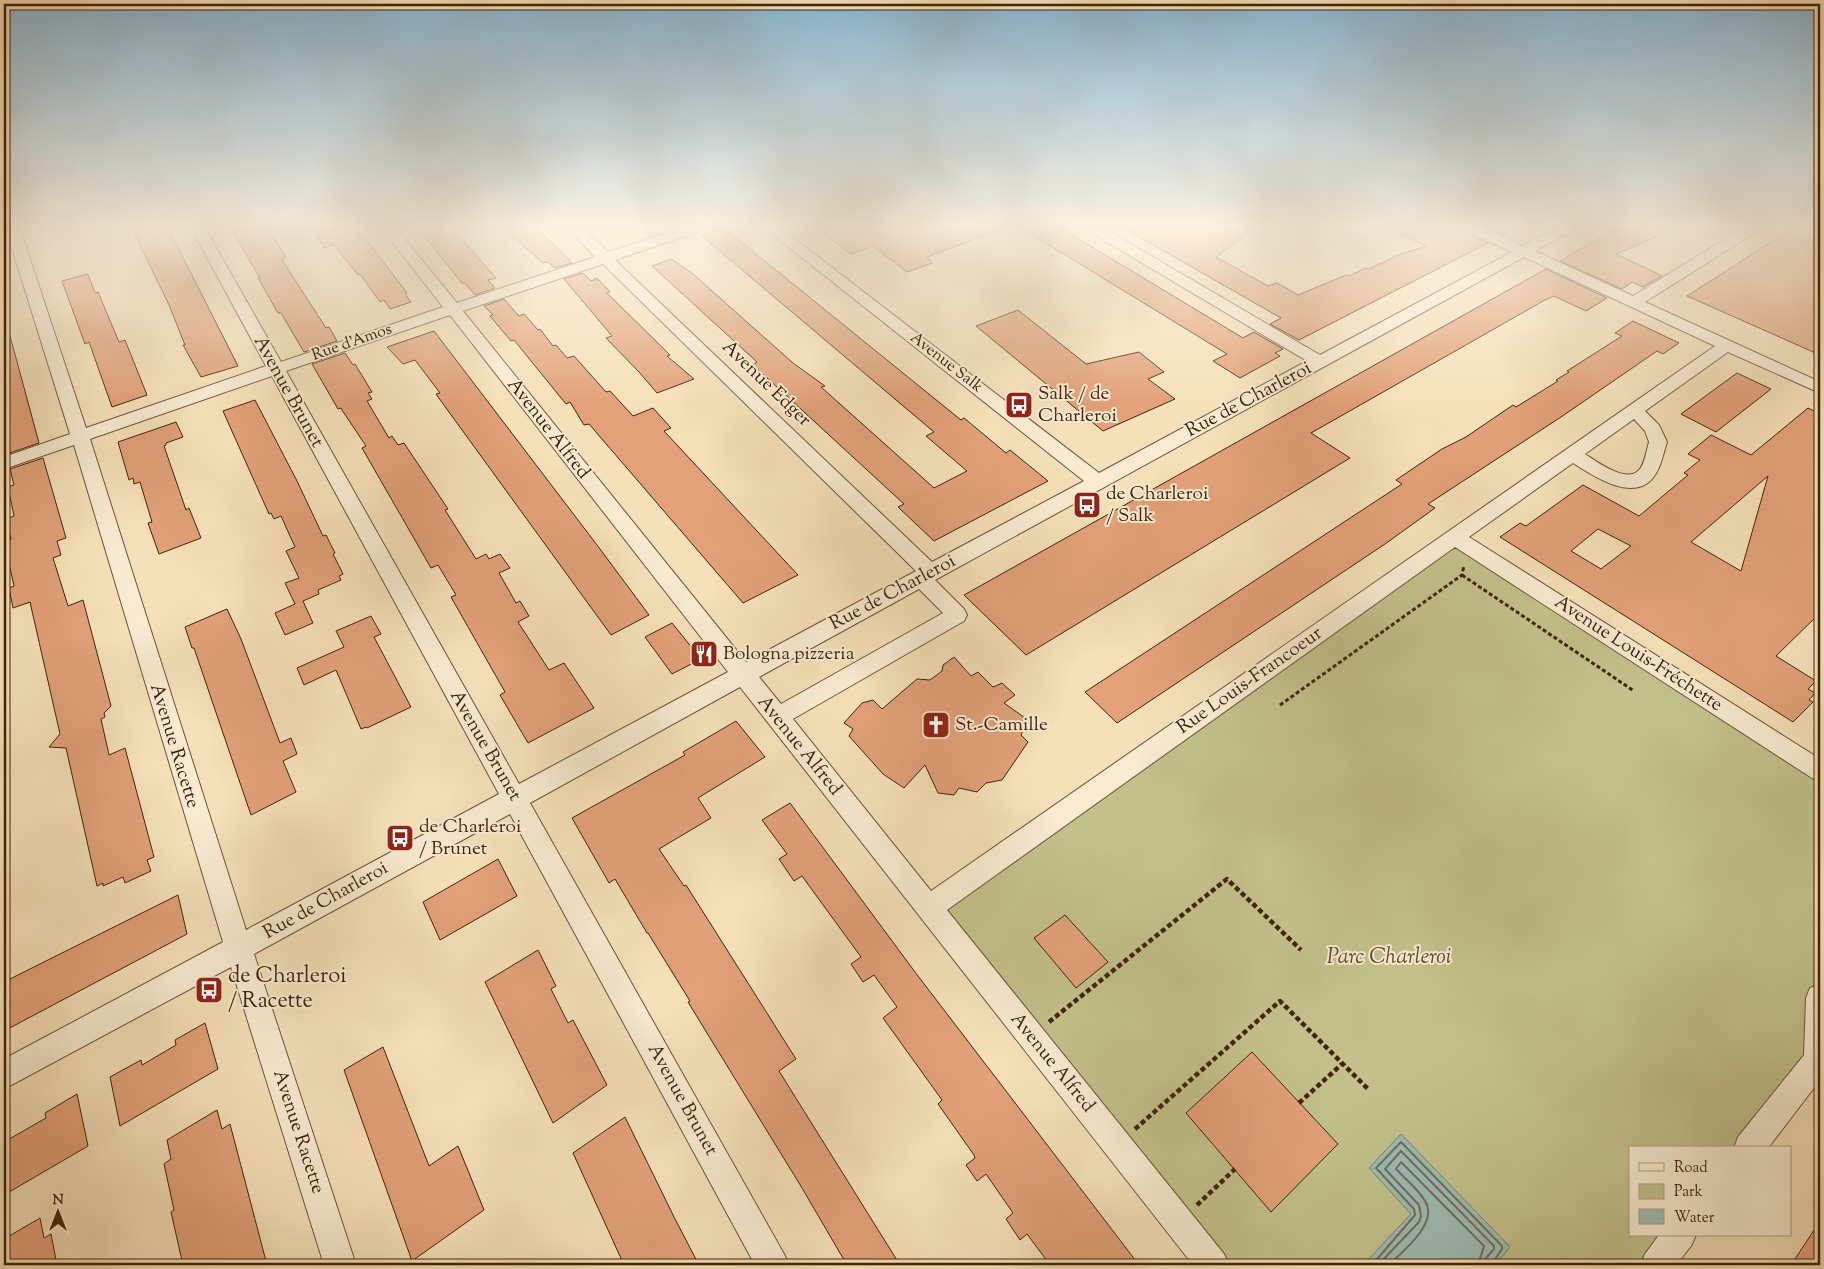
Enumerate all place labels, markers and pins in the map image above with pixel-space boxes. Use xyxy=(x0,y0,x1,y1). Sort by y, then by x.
place label: Salk / de Charleroi xyxy=(1038,381,1117,430)
bus stop icon: Salk / de Charleroi xyxy=(1004,390,1034,420)
place label: de Charleroi / Salk xyxy=(1106,481,1208,530)
bus stop icon: de Charleroi / Salk xyxy=(1072,490,1102,520)
restaurant icon: Bologna pizzeria xyxy=(689,639,719,669)
place label: Bologna pizzeria xyxy=(723,641,855,668)
church icon: St.-Camille xyxy=(921,710,951,740)
place label: St.-Camille xyxy=(955,712,1048,739)
place label: de Charleroi / Brunet xyxy=(419,814,521,863)
bus stop icon: de Charleroi / Brunet xyxy=(385,823,415,853)
place label: de Charleroi / Racette xyxy=(228,961,347,1018)
bus stop icon: de Charleroi / Racette xyxy=(194,975,224,1005)

